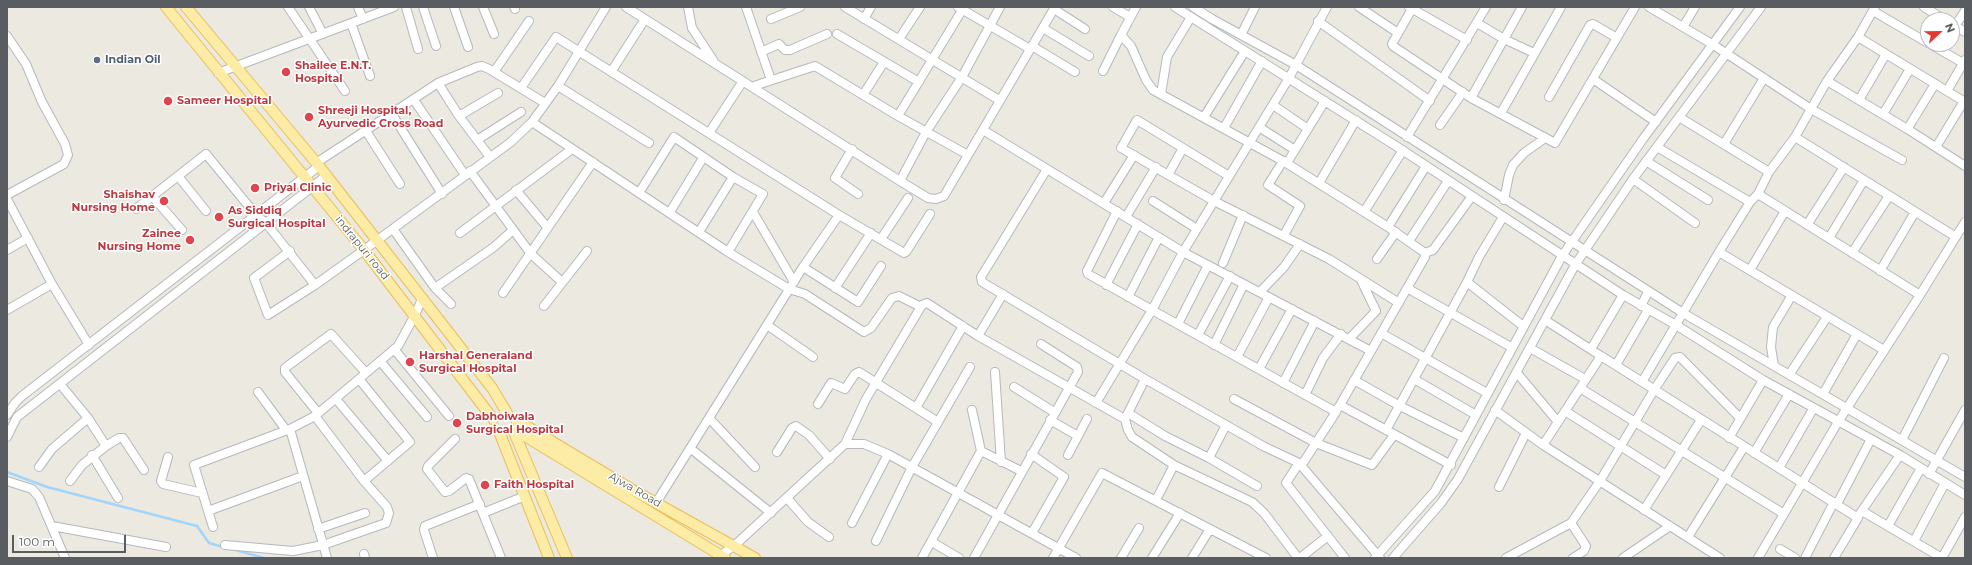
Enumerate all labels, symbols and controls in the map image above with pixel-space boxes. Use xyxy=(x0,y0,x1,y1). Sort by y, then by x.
north arrow xyxy=(1920,12,1960,52)
text: N xyxy=(1942,21,1958,35)
place label: Indian Oil xyxy=(105,53,161,67)
marker: Indian Oil xyxy=(92,55,102,65)
place label: Shailee E.N.T. Hospital xyxy=(295,59,371,85)
marker: Shailee E.N.T. Hospital xyxy=(280,66,292,78)
place label: Sameer Hospital xyxy=(177,94,272,108)
marker: Sameer Hospital xyxy=(162,95,174,107)
place label: Shreeji Hospital, Ayurvedic Cross Road xyxy=(318,104,443,130)
marker: Shreeji Hospital, Ayurvedic Cross Road xyxy=(303,111,315,123)
place label: Priyal Clinic xyxy=(264,181,331,195)
marker: Priyal Clinic xyxy=(249,182,261,194)
place label: Shaishav Nursing Home xyxy=(72,188,155,214)
marker: Shaishav Nursing Home xyxy=(158,195,170,207)
place label: As Siddiq Surgical Hospital xyxy=(228,204,325,230)
marker: As Siddiq Surgical Hospital xyxy=(213,211,225,223)
street label: indrapuri road xyxy=(332,213,392,283)
place label: Zainee Nursing Home xyxy=(98,227,181,253)
marker: Zainee Nursing Home xyxy=(184,234,196,246)
place label: Harshal Generaland Surgical Hospital xyxy=(419,349,533,375)
marker: Harshal Generaland Surgical Hospital xyxy=(404,356,416,368)
place label: Dabhoiwala Surgical Hospital xyxy=(466,410,563,436)
marker: Dabhoiwala Surgical Hospital xyxy=(451,417,463,429)
street label: Ajwa Road xyxy=(606,470,664,510)
place label: Faith Hospital xyxy=(494,478,574,492)
marker: Faith Hospital xyxy=(479,479,491,491)
scale bar xyxy=(14,527,128,553)
text: 100 m xyxy=(19,534,55,549)

